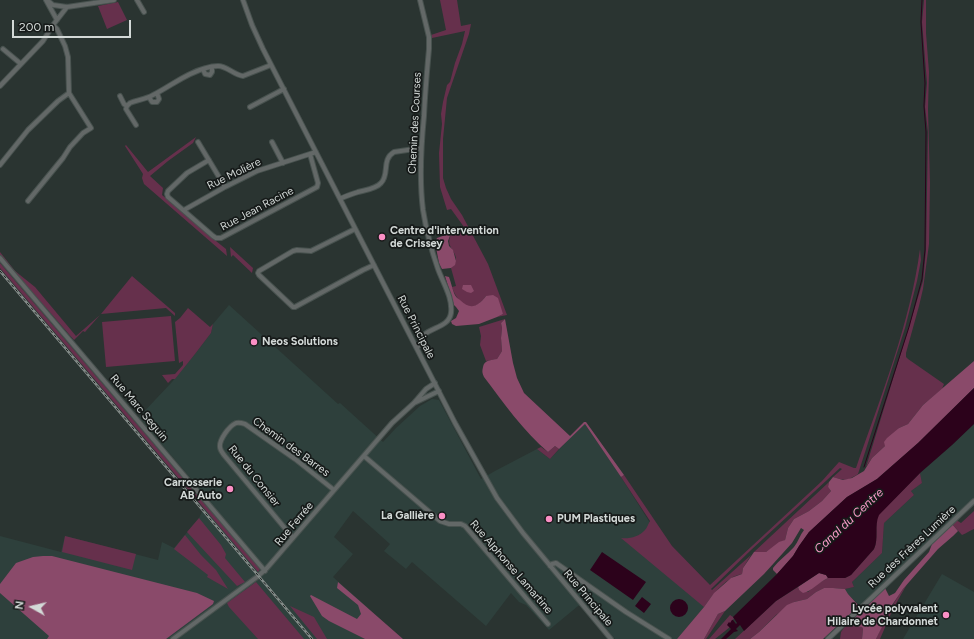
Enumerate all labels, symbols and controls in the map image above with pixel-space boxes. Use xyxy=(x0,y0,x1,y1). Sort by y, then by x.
scale bar xyxy=(14,12,133,38)
text: 200 m xyxy=(19,20,54,34)
street label: Chemin des Courses xyxy=(406,72,424,174)
street label: Rue Molière xyxy=(205,155,263,193)
street label: Rue Jean Racine xyxy=(218,184,296,234)
place label: Centre d'intervention de Crissey xyxy=(390,224,499,250)
marker: Centre d'intervention de Crissey xyxy=(377,232,387,242)
street label: Rue Principale xyxy=(394,293,438,361)
place label: Neos Solutions xyxy=(262,335,338,349)
marker: Neos Solutions xyxy=(249,337,259,347)
street label: Rue Marc Seguin xyxy=(107,372,171,444)
street label: Chemin des Barres xyxy=(250,415,332,479)
street label: Rue du Consier xyxy=(225,443,283,509)
place label: Carrosserie AB Auto xyxy=(164,476,222,502)
marker: Carrosserie AB Auto xyxy=(225,484,235,494)
water label: Canal du Centre xyxy=(812,485,886,557)
street label: Rue Ferrée xyxy=(272,499,316,549)
street label: Rue des Frères Lumière xyxy=(866,503,958,591)
place label: La Gallière xyxy=(381,509,434,523)
marker: La Gallière xyxy=(437,511,447,521)
place label: PUM Plastiques xyxy=(557,512,635,526)
marker: PUM Plastiques xyxy=(544,514,554,524)
street label: Rue Alphonse Lamartine xyxy=(467,518,555,616)
street label: Rue Principale xyxy=(561,567,615,629)
north arrow xyxy=(12,587,52,627)
text: N xyxy=(13,600,27,610)
place label: Lycée polyvalent Hilaire de Chardonnet xyxy=(827,602,938,628)
marker: Lycée polyvalent Hilaire de Chardonnet xyxy=(941,610,951,620)

